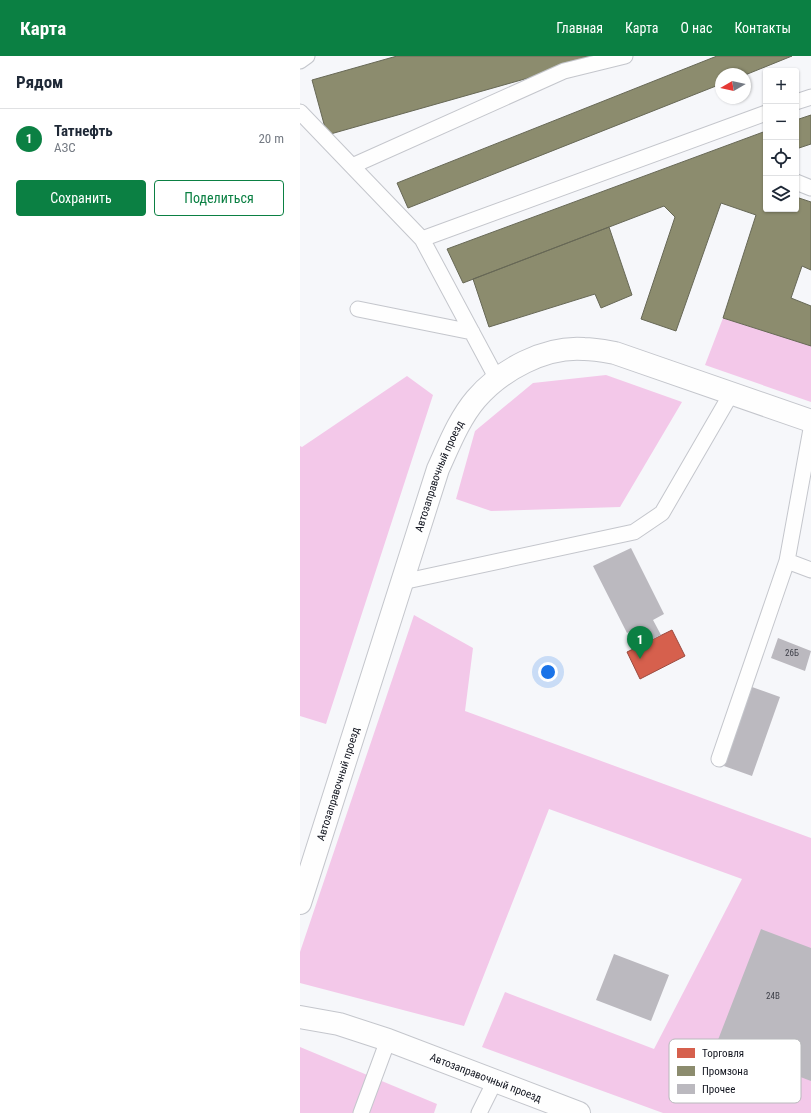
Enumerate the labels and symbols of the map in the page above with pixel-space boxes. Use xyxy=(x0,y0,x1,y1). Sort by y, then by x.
north arrow xyxy=(715,68,751,104)
street label: Автозаправочный проезд xyxy=(412,418,466,534)
pin: 1 xyxy=(627,626,653,659)
house number: 26Б xyxy=(785,648,799,658)
your location xyxy=(538,662,558,682)
street label: Автозаправочный проезд xyxy=(314,725,362,842)
house number: 24В xyxy=(766,991,780,1001)
legend xyxy=(669,1039,801,1103)
text: Торговля xyxy=(702,1047,744,1060)
street label: Автозаправочный проезд xyxy=(428,1050,544,1105)
text: Промзона xyxy=(702,1065,748,1078)
text: Прочее xyxy=(702,1083,735,1096)

